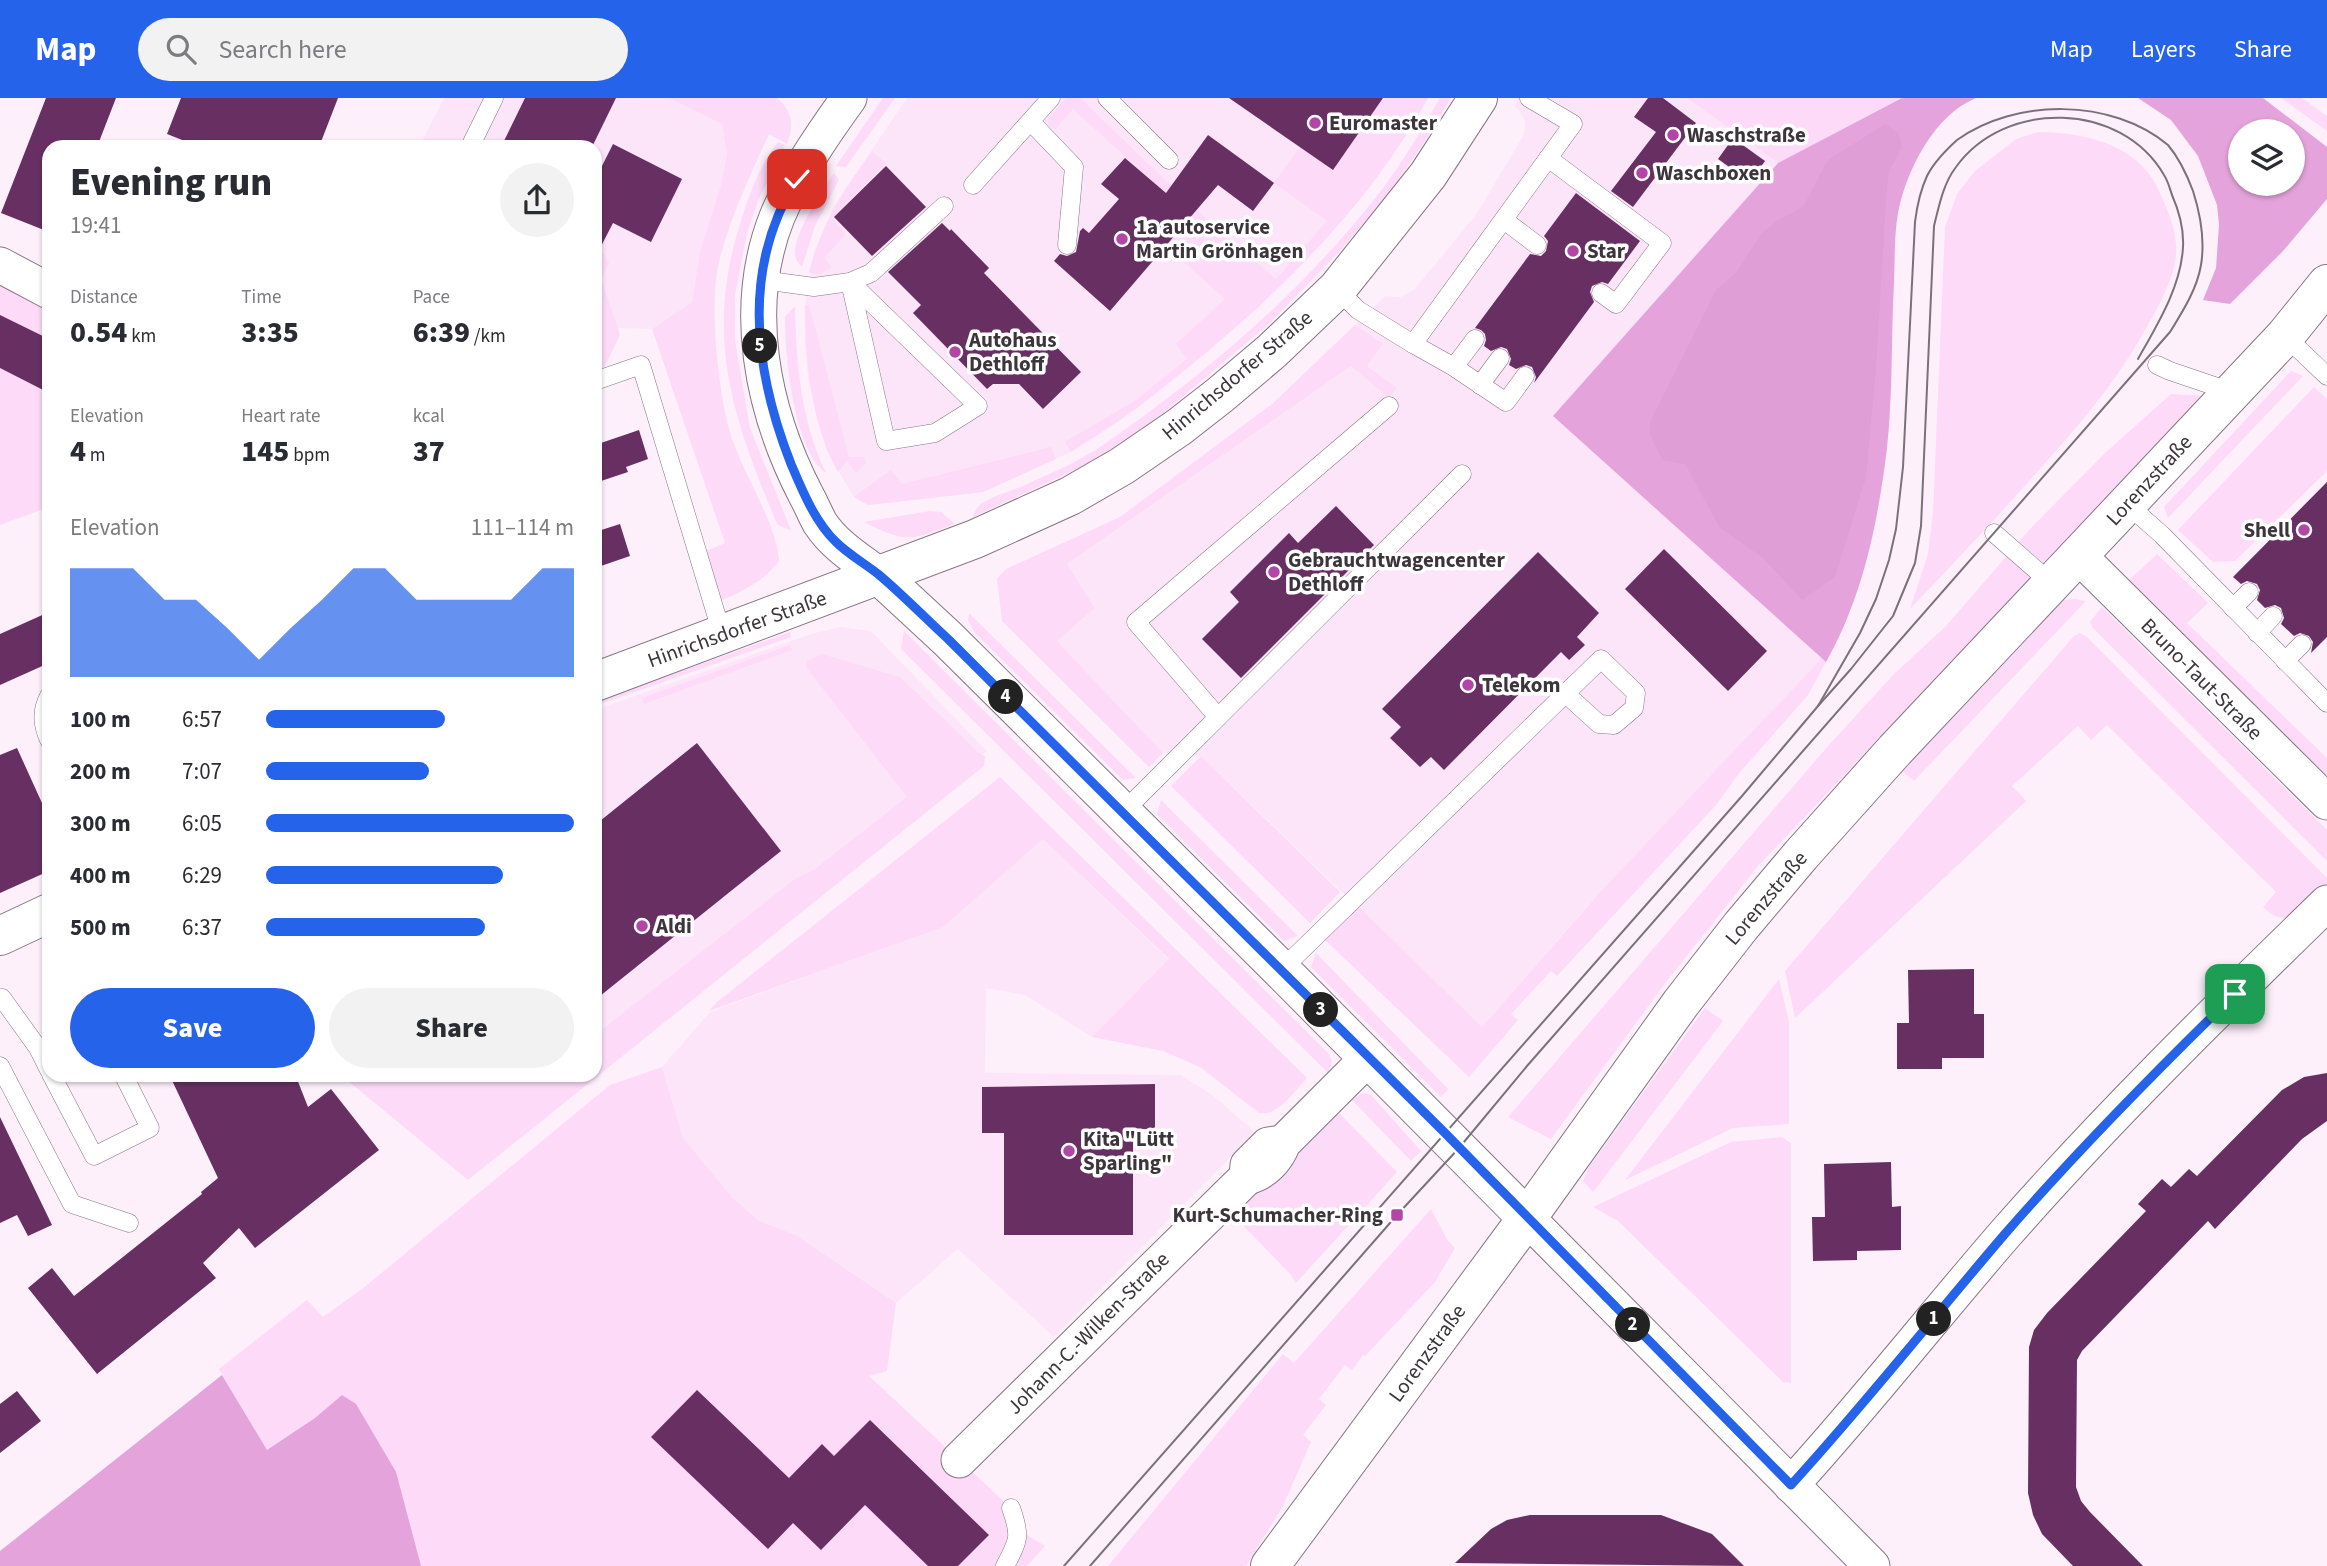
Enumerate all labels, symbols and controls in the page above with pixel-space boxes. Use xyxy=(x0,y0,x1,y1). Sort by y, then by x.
search box xyxy=(138,18,628,81)
text: Map xyxy=(35,26,96,73)
icon: search xyxy=(162,30,200,68)
text: Search here xyxy=(218,31,347,68)
text: Map xyxy=(2050,32,2093,67)
text: Layers xyxy=(2131,32,2196,67)
text: Share xyxy=(2234,32,2292,67)
place label: Euromaster xyxy=(1329,108,1438,138)
marker: Euromaster xyxy=(1307,115,1323,131)
map controls xyxy=(2228,119,2305,196)
button: layers xyxy=(2228,119,2305,196)
place label: Waschstraße xyxy=(1687,120,1806,150)
marker: Waschstraße xyxy=(1665,127,1681,143)
pin xyxy=(767,149,827,209)
text: Evening run xyxy=(70,156,272,210)
place label: Waschboxen xyxy=(1656,158,1771,188)
icon: check xyxy=(778,160,816,198)
button: share xyxy=(500,163,574,237)
marker: Waschboxen xyxy=(1634,165,1650,181)
text: 19:41 xyxy=(70,209,121,242)
place label: 1a autoservice Martin Grönhagen xyxy=(1136,212,1303,266)
marker: 1a autoservice Martin Grönhagen xyxy=(1114,231,1130,247)
place label: Star xyxy=(1587,236,1626,266)
marker: Star xyxy=(1565,243,1581,259)
text: Distance xyxy=(70,284,138,311)
text: Time xyxy=(241,284,281,311)
text: Pace xyxy=(413,284,450,311)
street label: Hinrichsdorfer Straße xyxy=(1155,303,1319,447)
text: 0.54 xyxy=(70,311,127,354)
text: 3:35 xyxy=(241,311,299,354)
text: 6:39 xyxy=(413,311,470,354)
text: km xyxy=(127,323,156,350)
text: /km xyxy=(470,323,506,350)
place label: Autohaus Dethloff xyxy=(968,325,1057,379)
pin: 5 xyxy=(742,328,778,364)
text: 5 xyxy=(754,332,765,359)
marker: Autohaus Dethloff xyxy=(947,344,963,360)
text: Elevation xyxy=(70,403,144,430)
text: Heart rate xyxy=(241,403,320,430)
text: kcal xyxy=(413,403,445,430)
street label: Lorenzstraße xyxy=(2099,428,2199,532)
text: 4 xyxy=(70,430,86,473)
text: 145 xyxy=(241,430,289,473)
text: 37 xyxy=(413,430,445,473)
text: m xyxy=(86,442,106,469)
text: bpm xyxy=(289,442,330,469)
text: Elevation xyxy=(70,511,160,544)
text: 111–114 m xyxy=(471,511,574,544)
place label: Shell xyxy=(2243,515,2290,545)
marker: Shell xyxy=(2296,522,2312,538)
place label: Gebrauchtwagencenter Dethloff xyxy=(1288,545,1505,599)
marker: Gebrauchtwagencenter Dethloff xyxy=(1266,564,1282,580)
street label: Hinrichsdorfer Straße xyxy=(643,583,831,675)
street label: Bruno-Taut-Straße xyxy=(2134,611,2270,747)
place label: Telekom xyxy=(1482,670,1560,700)
marker: Telekom xyxy=(1460,677,1476,693)
pin: 4 xyxy=(988,680,1024,714)
text: 4 xyxy=(1000,683,1011,710)
text: 100 m xyxy=(70,703,131,736)
text: 6:57 xyxy=(182,703,222,736)
text: 200 m xyxy=(70,755,131,788)
text: 7:07 xyxy=(182,755,222,788)
text: 300 m xyxy=(70,807,131,840)
text: 6:05 xyxy=(182,807,222,840)
street label: Lorenzstraße xyxy=(1718,844,1814,952)
text: 400 m xyxy=(70,859,131,892)
text: 6:29 xyxy=(182,859,222,892)
text: 500 m xyxy=(70,911,131,944)
text: 6:37 xyxy=(182,911,222,944)
place label: Aldi xyxy=(655,911,692,941)
marker: Aldi xyxy=(634,918,650,934)
pin xyxy=(2205,964,2265,1024)
icon: arrive xyxy=(2216,975,2254,1013)
button: Save xyxy=(70,988,315,1068)
button: Share xyxy=(329,988,574,1068)
pin: 3 xyxy=(1304,992,1338,1028)
text: 3 xyxy=(1315,996,1326,1023)
place label: Kita "Lütt Sparling" xyxy=(1083,1124,1174,1178)
marker: Kita "Lütt Sparling" xyxy=(1061,1143,1077,1159)
place label: Kurt-Schumacher-Ring xyxy=(1173,1200,1383,1230)
marker: Kurt-Schumacher-Ring xyxy=(1389,1207,1405,1223)
street label: Johann-C.-Wilken-Straße xyxy=(1000,1245,1176,1421)
street label: Lorenzstraße xyxy=(1381,1298,1473,1408)
pin: 1 xyxy=(1916,1302,1952,1336)
text: 1 xyxy=(1928,1305,1939,1332)
pin: 2 xyxy=(1616,1308,1650,1342)
text: 2 xyxy=(1627,1311,1638,1338)

